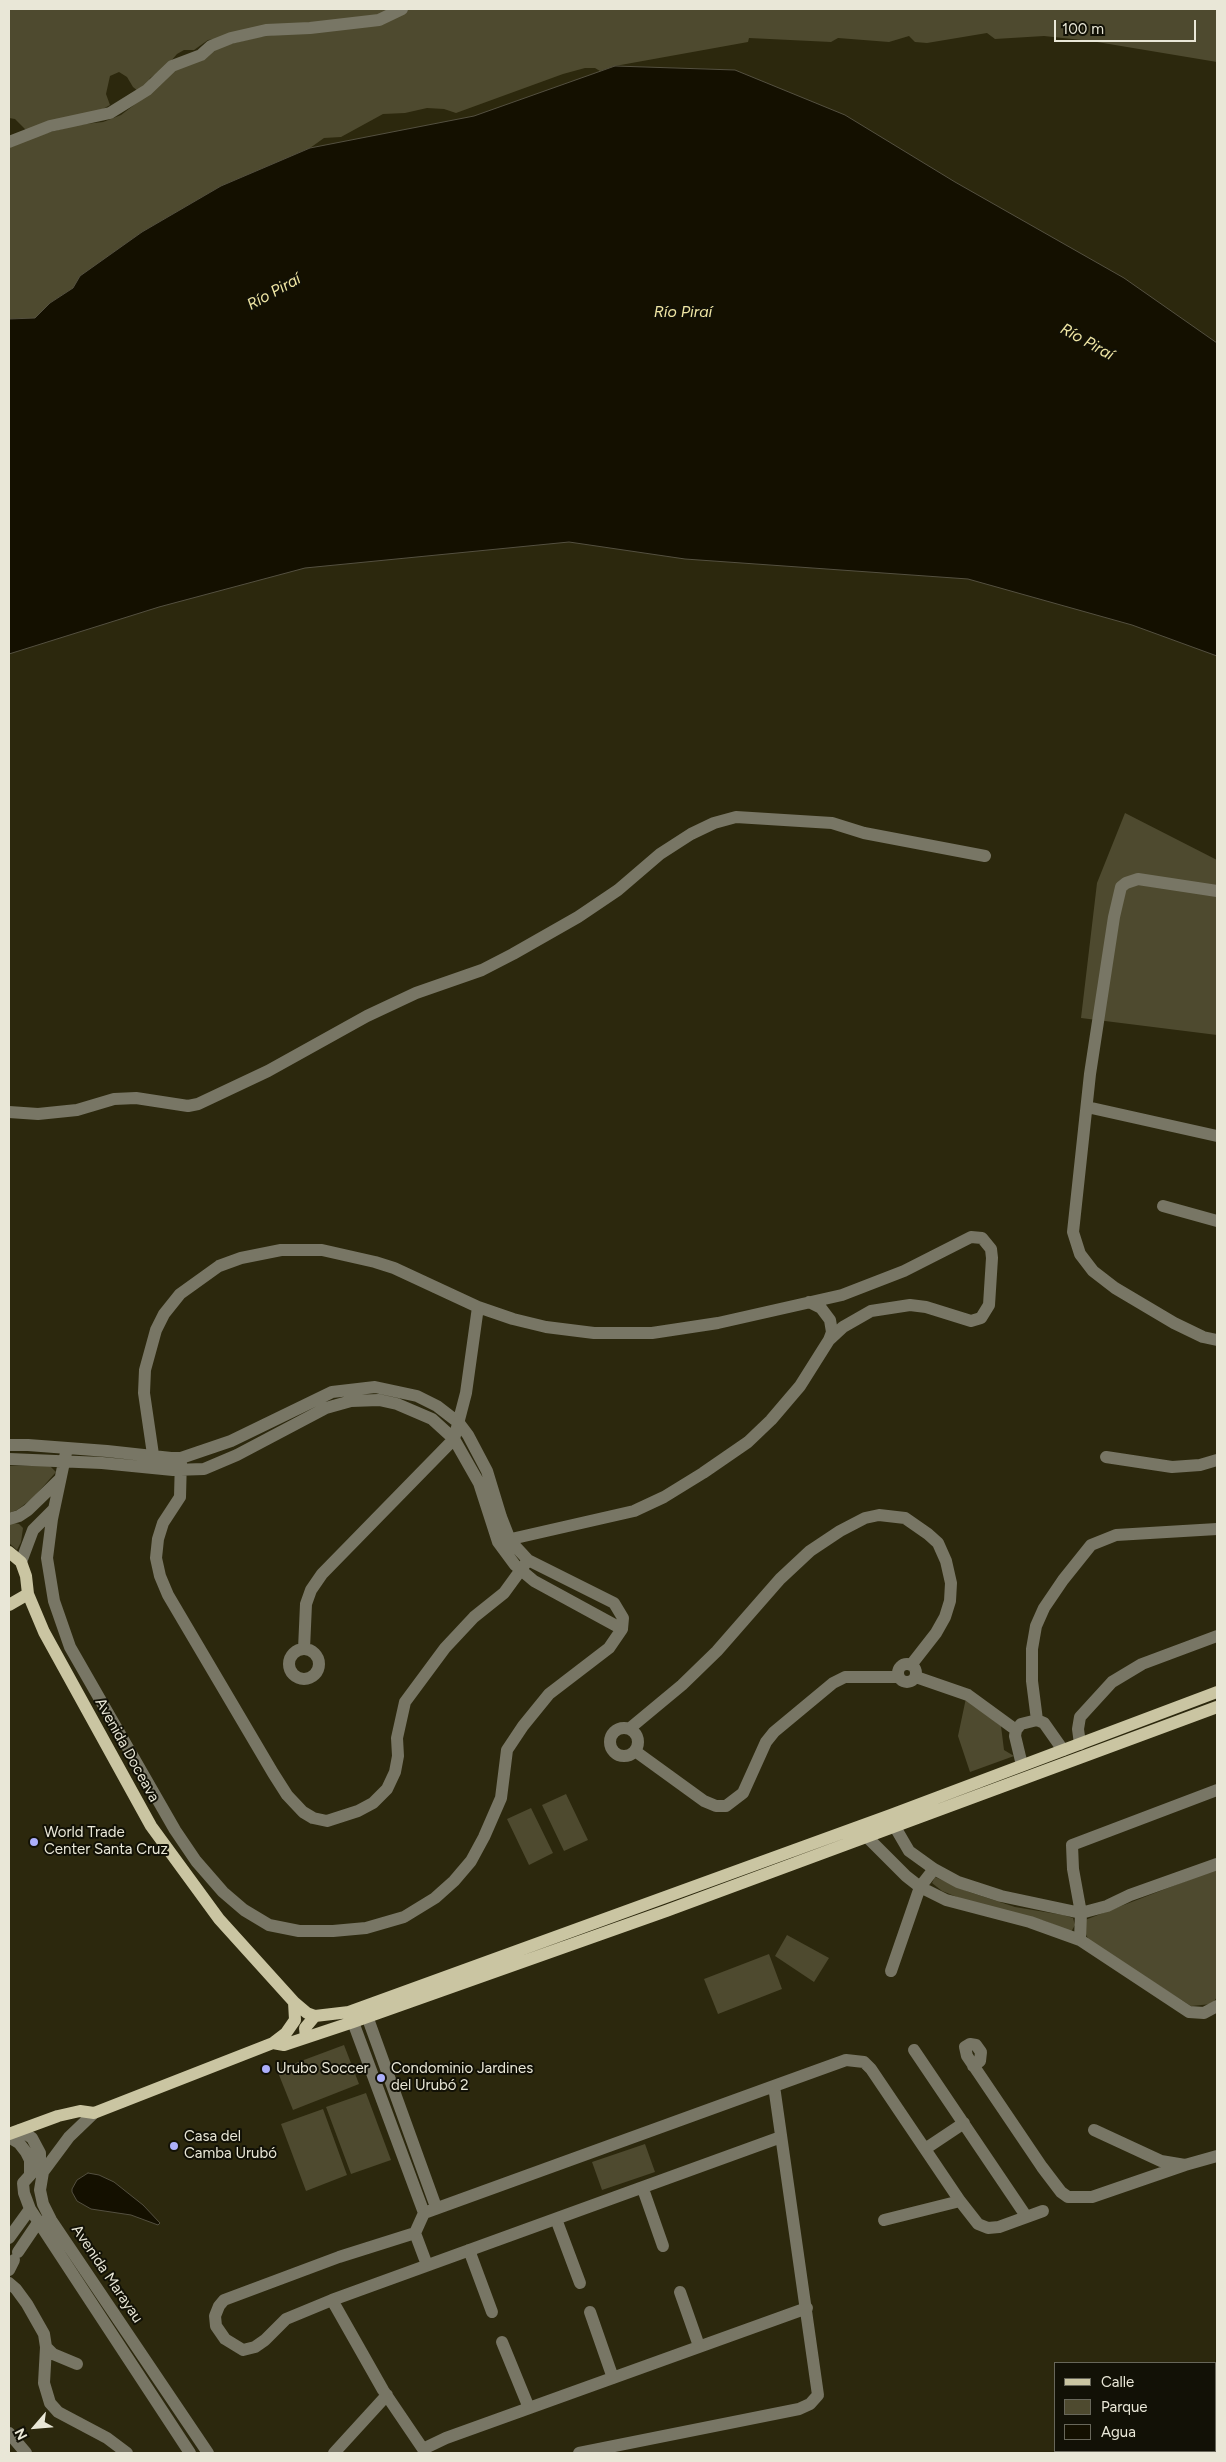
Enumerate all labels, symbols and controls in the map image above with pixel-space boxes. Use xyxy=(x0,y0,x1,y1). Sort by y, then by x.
scale bar xyxy=(1056,10,1198,42)
text: 100 m xyxy=(1062,20,1104,38)
water label: Río Piraí xyxy=(244,269,304,315)
water label: Río Piraí xyxy=(654,302,712,322)
water label: Río Piraí xyxy=(1057,319,1117,365)
street label: Avenida Doceava xyxy=(91,1695,163,1805)
place label: World Trade Center Santa Cruz xyxy=(44,1824,168,1859)
marker: World Trade Center Santa Cruz xyxy=(28,1836,40,1848)
place label: Urubo Soccer xyxy=(276,2060,369,2078)
place label: Condominio Jardines del Urubó 2 xyxy=(391,2060,533,2095)
marker: Urubo Soccer xyxy=(260,2063,272,2075)
marker: Condominio Jardines del Urubó 2 xyxy=(375,2072,387,2084)
place label: Casa del Camba Urubó xyxy=(184,2128,277,2163)
marker: Casa del Camba Urubó xyxy=(168,2140,180,2152)
street label: Avenida Marayau xyxy=(68,2222,146,2326)
legend xyxy=(1054,2362,1216,2452)
text: Calle xyxy=(1101,2373,1134,2391)
text: Parque xyxy=(1101,2398,1148,2416)
north arrow xyxy=(10,2402,60,2452)
text: Agua xyxy=(1101,2423,1136,2441)
text: N xyxy=(11,2425,31,2443)

